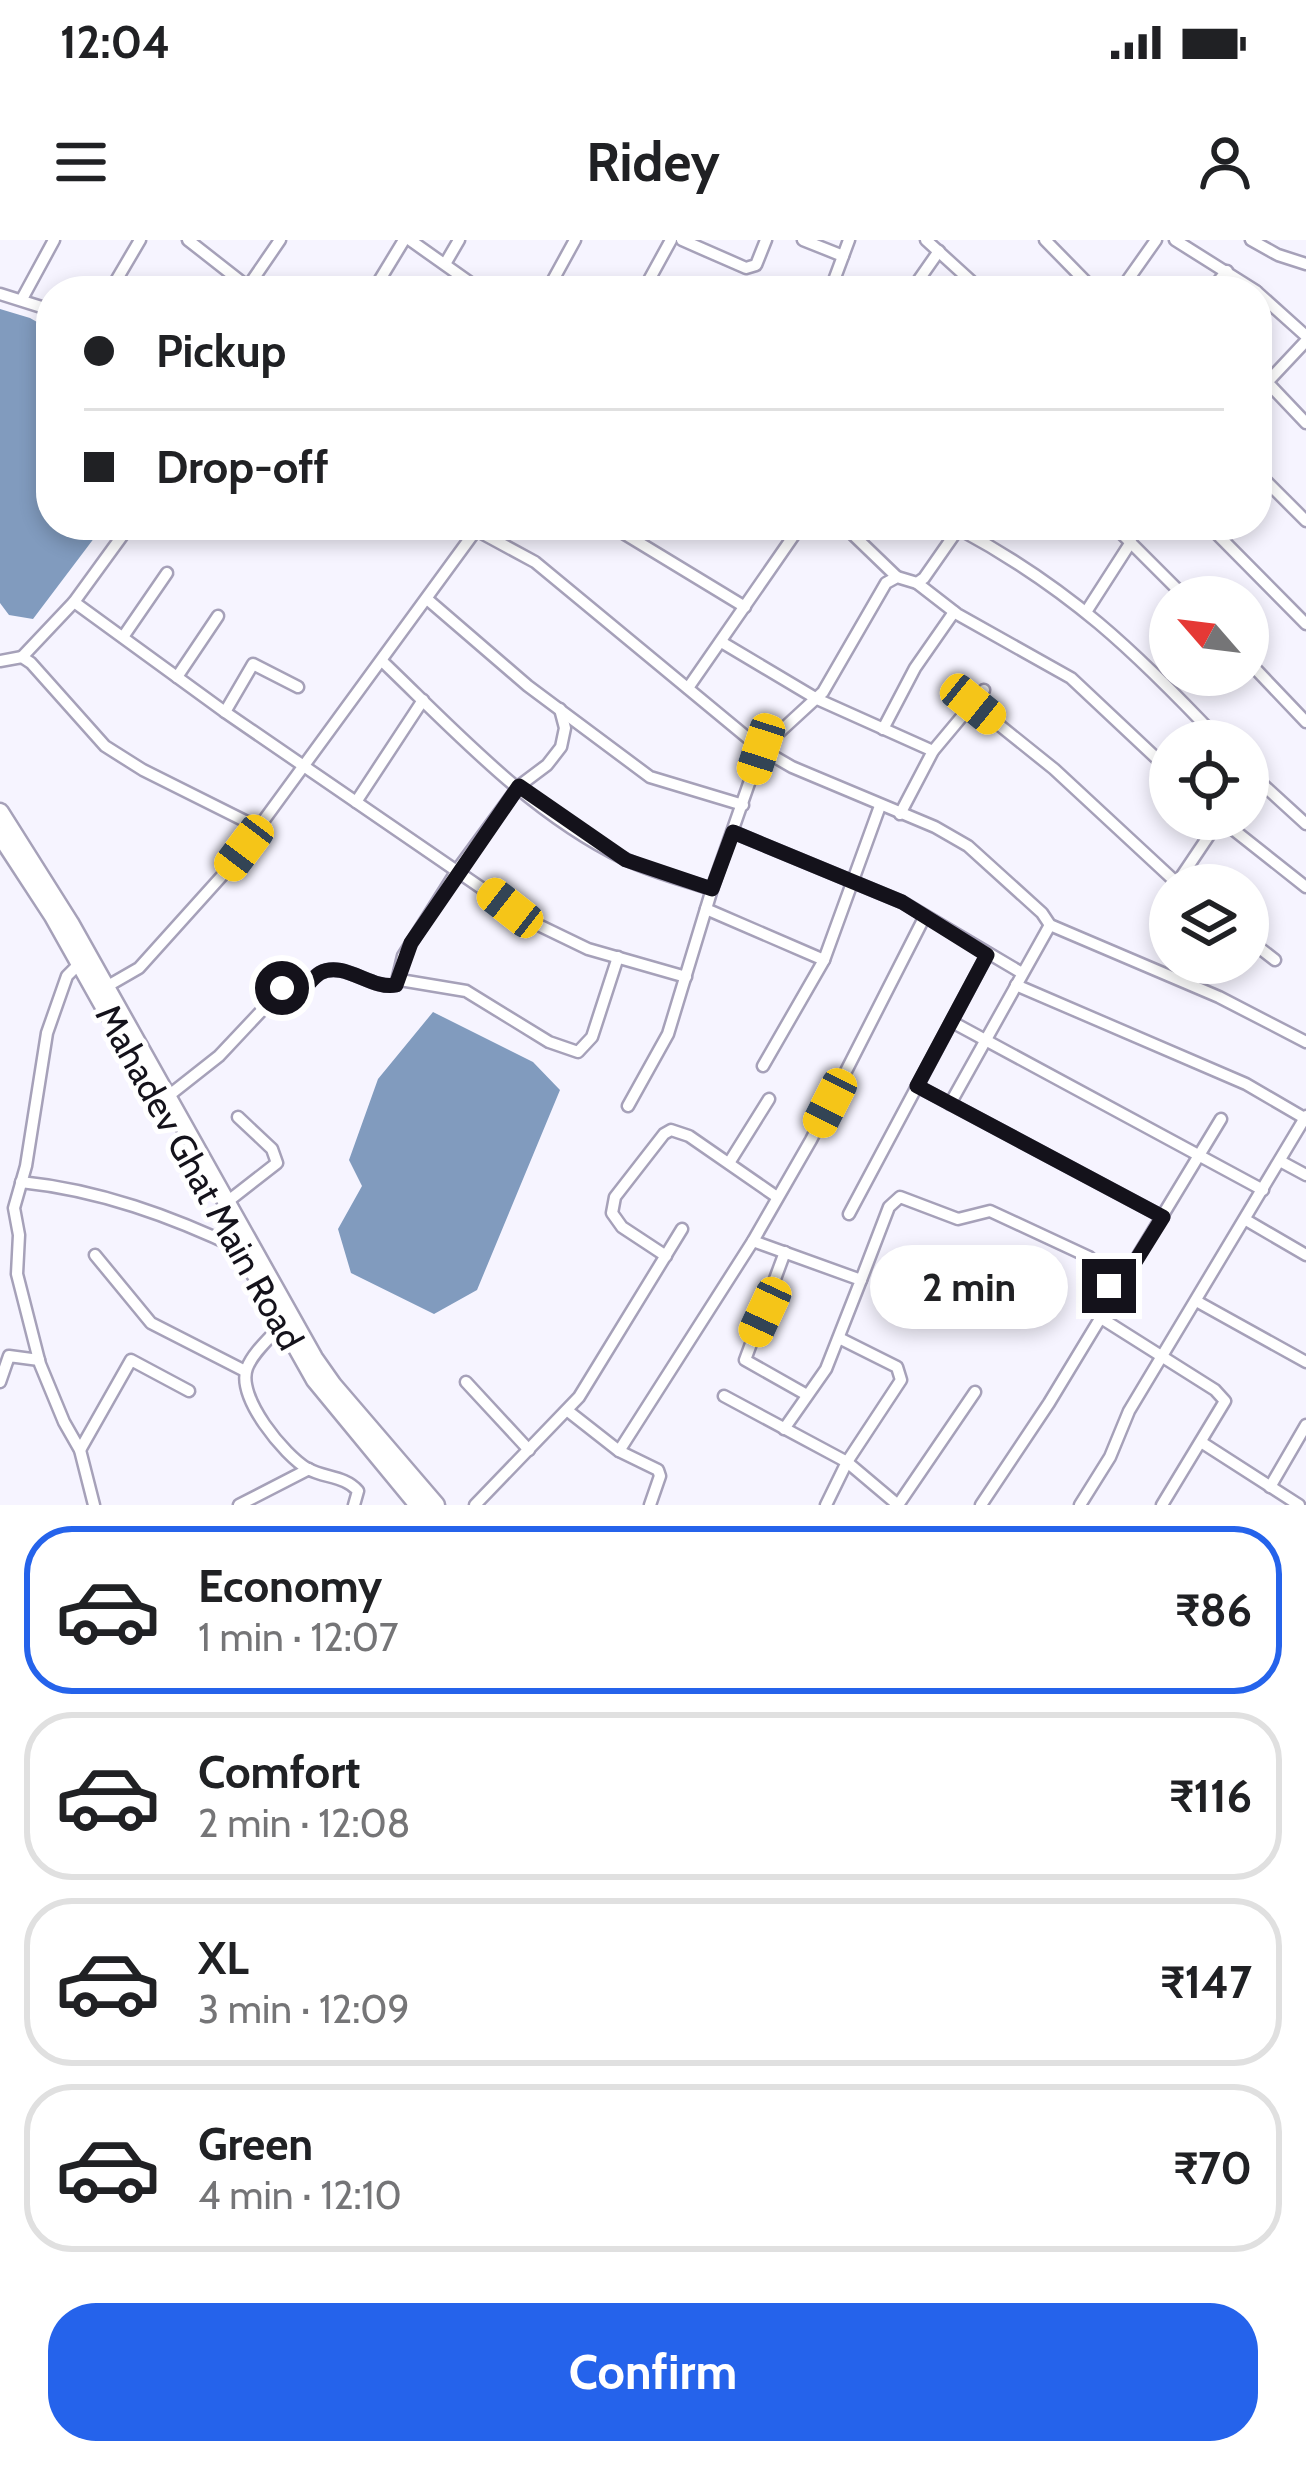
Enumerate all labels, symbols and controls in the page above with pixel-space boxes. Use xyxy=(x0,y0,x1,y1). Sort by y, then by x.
text: 12:04 xyxy=(60,15,170,69)
icon: menu xyxy=(48,129,114,195)
text: Ridey xyxy=(586,129,720,195)
icon: person xyxy=(1192,129,1258,195)
text: Pickup xyxy=(156,324,286,378)
text: Drop-off xyxy=(156,440,329,494)
north arrow xyxy=(1149,576,1269,696)
map controls xyxy=(1149,576,1269,984)
car xyxy=(934,667,1012,741)
car xyxy=(733,709,789,789)
button: locate xyxy=(1149,720,1269,840)
car xyxy=(208,808,280,888)
button: layers xyxy=(1149,864,1269,984)
car xyxy=(471,872,549,944)
route start xyxy=(255,961,309,1015)
street label: Mahadev Ghat Main Road xyxy=(87,997,313,1357)
car xyxy=(798,1063,862,1143)
callout: 2 min xyxy=(869,1244,1067,1328)
route end xyxy=(1082,1259,1136,1313)
text: 2 min xyxy=(922,1263,1016,1311)
car xyxy=(733,1272,797,1352)
icon: car xyxy=(54,1556,162,1664)
text: Economy xyxy=(198,1559,382,1613)
text: ₹86 xyxy=(1175,1583,1252,1637)
text: 1 min · 12:07 xyxy=(198,1613,398,1661)
icon: car xyxy=(54,1742,162,1850)
text: Comfort xyxy=(198,1745,361,1799)
text: ₹116 xyxy=(1169,1769,1252,1823)
text: 2 min · 12:08 xyxy=(198,1799,410,1847)
icon: car xyxy=(54,1928,162,2036)
text: XL xyxy=(198,1931,249,1985)
text: ₹147 xyxy=(1160,1955,1252,2009)
text: 3 min · 12:09 xyxy=(198,1985,410,2033)
icon: car xyxy=(54,2114,162,2222)
text: Green xyxy=(198,2117,313,2171)
text: ₹70 xyxy=(1173,2141,1252,2195)
text: 4 min · 12:10 xyxy=(198,2171,402,2219)
button: Confirm xyxy=(48,2303,1258,2441)

